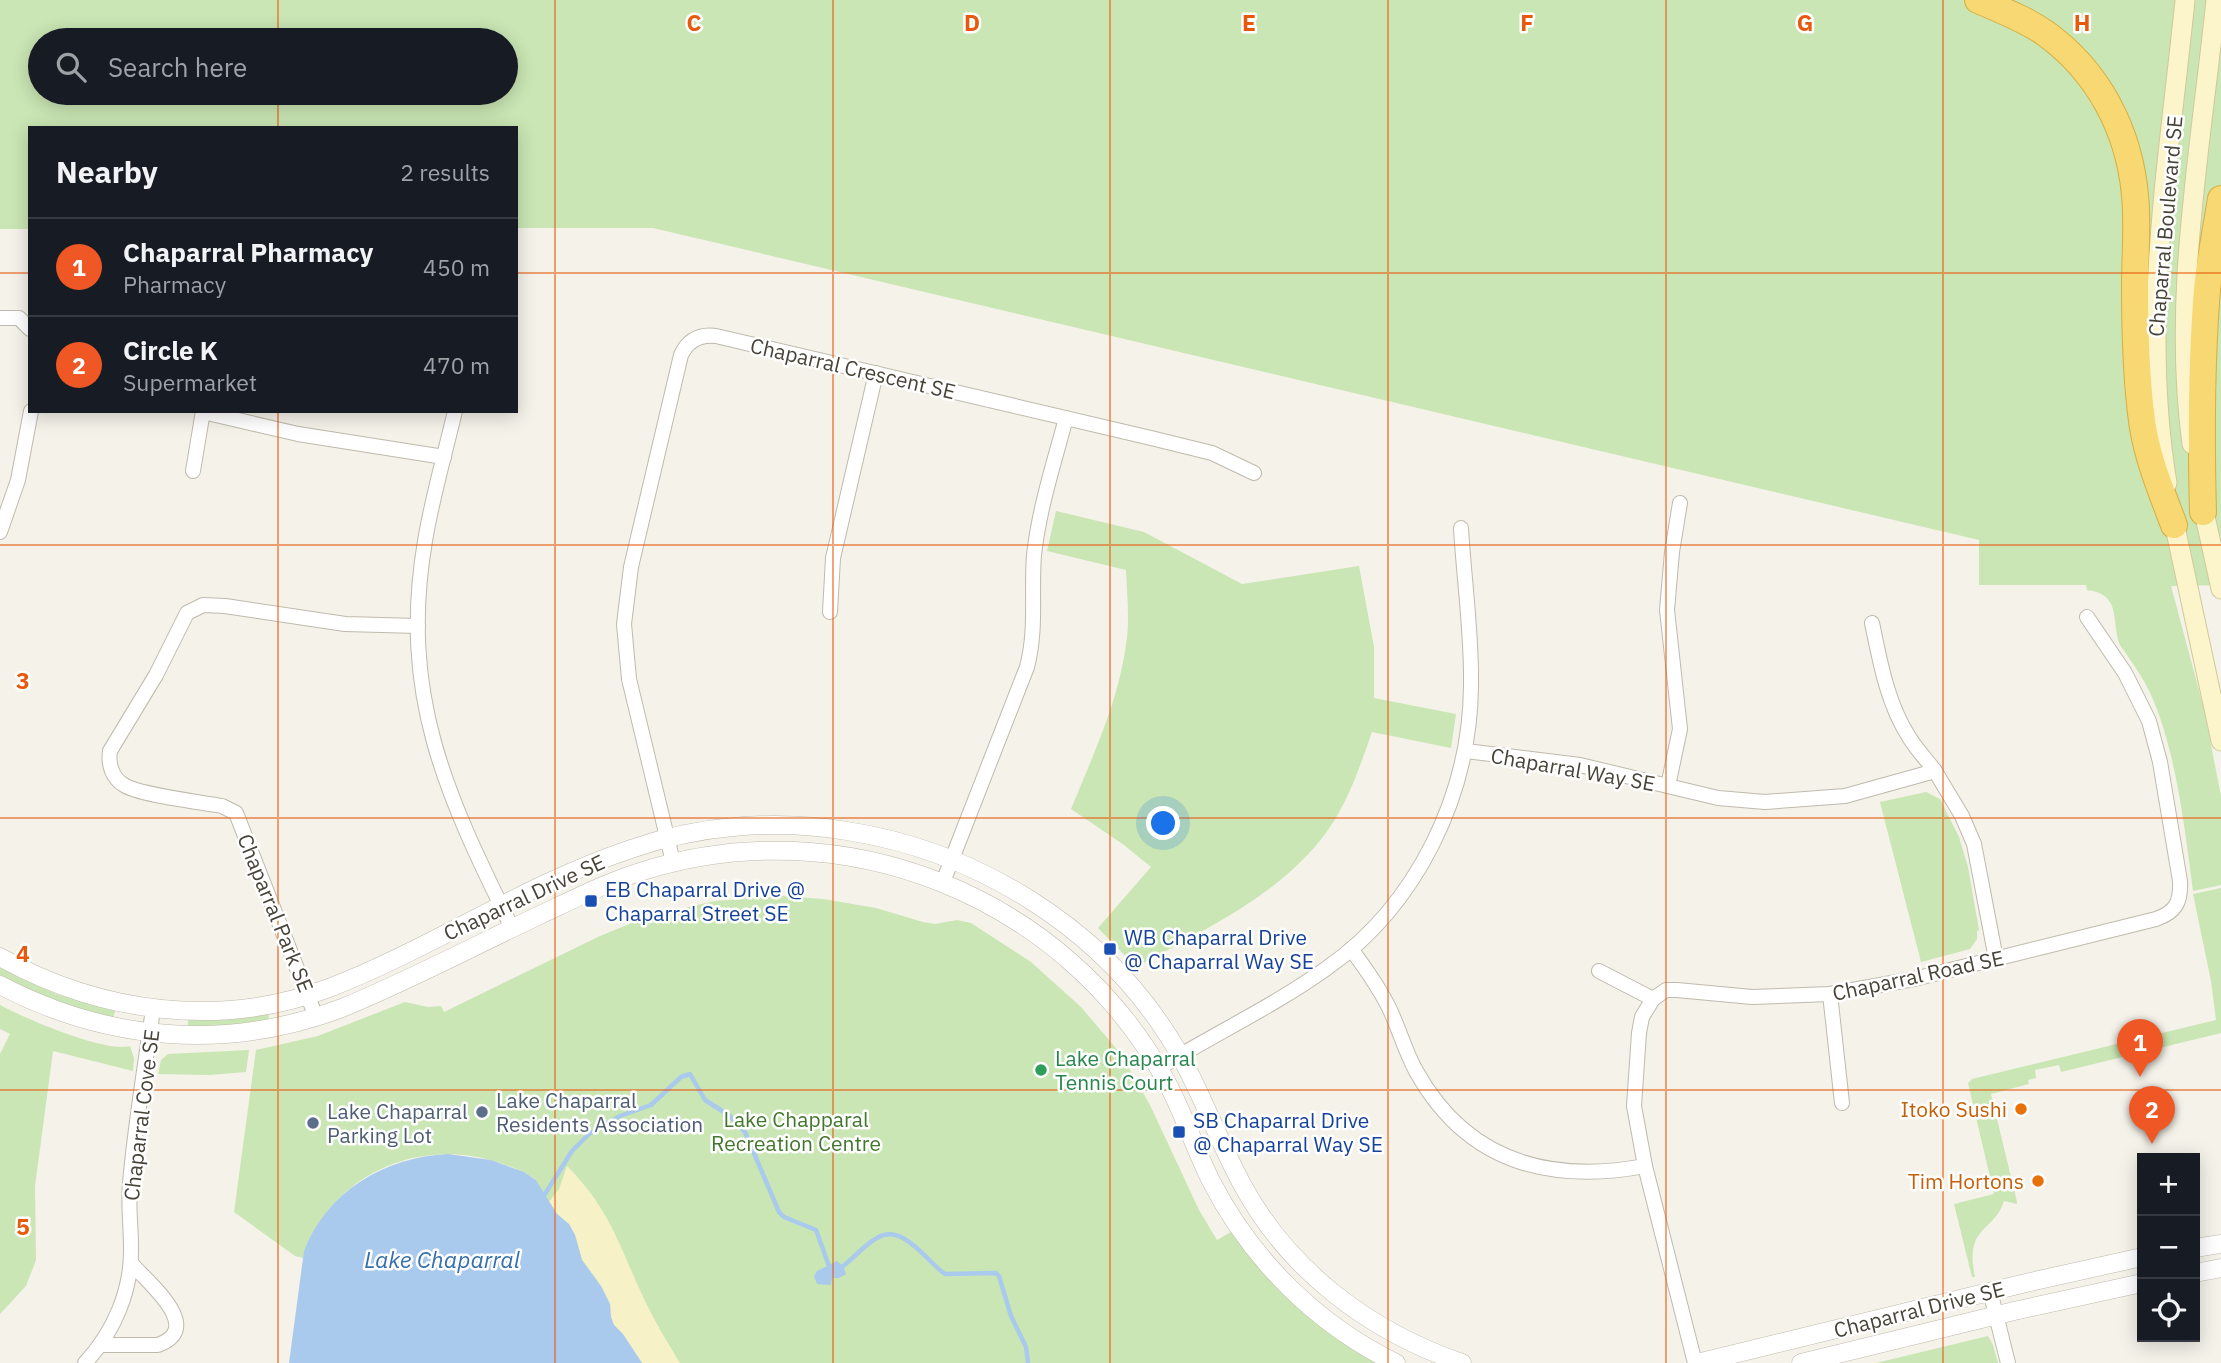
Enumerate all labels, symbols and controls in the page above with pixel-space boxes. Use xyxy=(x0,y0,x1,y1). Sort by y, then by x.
text: C xyxy=(687,7,702,37)
text: D xyxy=(964,7,980,37)
text: E xyxy=(1242,7,1256,37)
text: F xyxy=(1520,7,1534,37)
text: G xyxy=(1797,7,1813,37)
text: H xyxy=(2074,7,2090,37)
search box xyxy=(28,28,518,105)
icon: search xyxy=(52,48,90,86)
text: Search here xyxy=(108,50,247,84)
street label: Chaparral Boulevard SE xyxy=(2141,114,2189,338)
text: Nearby xyxy=(56,152,158,191)
text: 2 results xyxy=(400,157,490,187)
text: Chaparral Pharmacy xyxy=(123,235,373,269)
text: 1 xyxy=(72,252,86,282)
text: 450 m xyxy=(423,252,490,282)
text: Pharmacy xyxy=(123,269,226,299)
street label: Chaparral Crescent SE xyxy=(748,331,958,405)
text: Circle K xyxy=(123,333,218,367)
text: 2 xyxy=(72,350,86,380)
text: 470 m xyxy=(423,350,490,380)
text: Supermarket xyxy=(123,367,257,397)
text: 3 xyxy=(16,665,30,695)
street label: Chaparral Way SE xyxy=(1489,741,1657,797)
your location xyxy=(1146,806,1180,840)
street label: Chaparral Park SE xyxy=(231,830,321,996)
street label: Chaparral Drive SE xyxy=(439,847,609,947)
place label: EB Chaparral Drive @ Chaparral Street SE xyxy=(605,875,805,927)
marker: EB Chaparral Drive @ Chaparral Street SE xyxy=(583,893,599,909)
place label: WB Chaparral Drive @ Chaparral Way SE xyxy=(1124,923,1314,975)
text: 4 xyxy=(16,938,30,968)
marker: WB Chaparral Drive @ Chaparral Way SE xyxy=(1102,941,1118,957)
street label: Chaparral Road SE xyxy=(1830,943,2006,1007)
pin: 1 xyxy=(2117,1019,2163,1077)
street label: Chaparral Cove SE xyxy=(117,1028,165,1202)
place label: Lake Chaparral Tennis Court xyxy=(1055,1044,1196,1096)
marker: Lake Chaparral Tennis Court xyxy=(1033,1062,1049,1078)
place label: Lake Chaparral Residents Association xyxy=(496,1086,703,1138)
pin: 2 xyxy=(2129,1086,2175,1144)
place label: Itoko Sushi xyxy=(1901,1095,2007,1123)
place label: Lake Chaparral Parking Lot xyxy=(327,1097,468,1149)
marker: Itoko Sushi xyxy=(2013,1101,2029,1117)
marker: Lake Chaparral Residents Association xyxy=(474,1104,490,1120)
park label: Lake Chapparal Recreation Centre xyxy=(711,1105,881,1157)
place label: SB Chaparral Drive @ Chaparral Way SE xyxy=(1193,1106,1383,1158)
marker: Lake Chaparral Parking Lot xyxy=(305,1115,321,1131)
marker: SB Chaparral Drive @ Chaparral Way SE xyxy=(1171,1124,1187,1140)
map controls xyxy=(2137,1153,2200,1342)
button: + xyxy=(2137,1153,2200,1216)
place label: Tim Hortons xyxy=(1908,1167,2024,1195)
marker: Tim Hortons xyxy=(2030,1173,2046,1189)
text: 5 xyxy=(16,1211,30,1241)
button: − xyxy=(2137,1216,2200,1279)
water label: Lake Chaparral xyxy=(364,1244,521,1274)
street label: Chaparral Drive SE xyxy=(1831,1274,2007,1344)
button: locate xyxy=(2137,1279,2200,1342)

